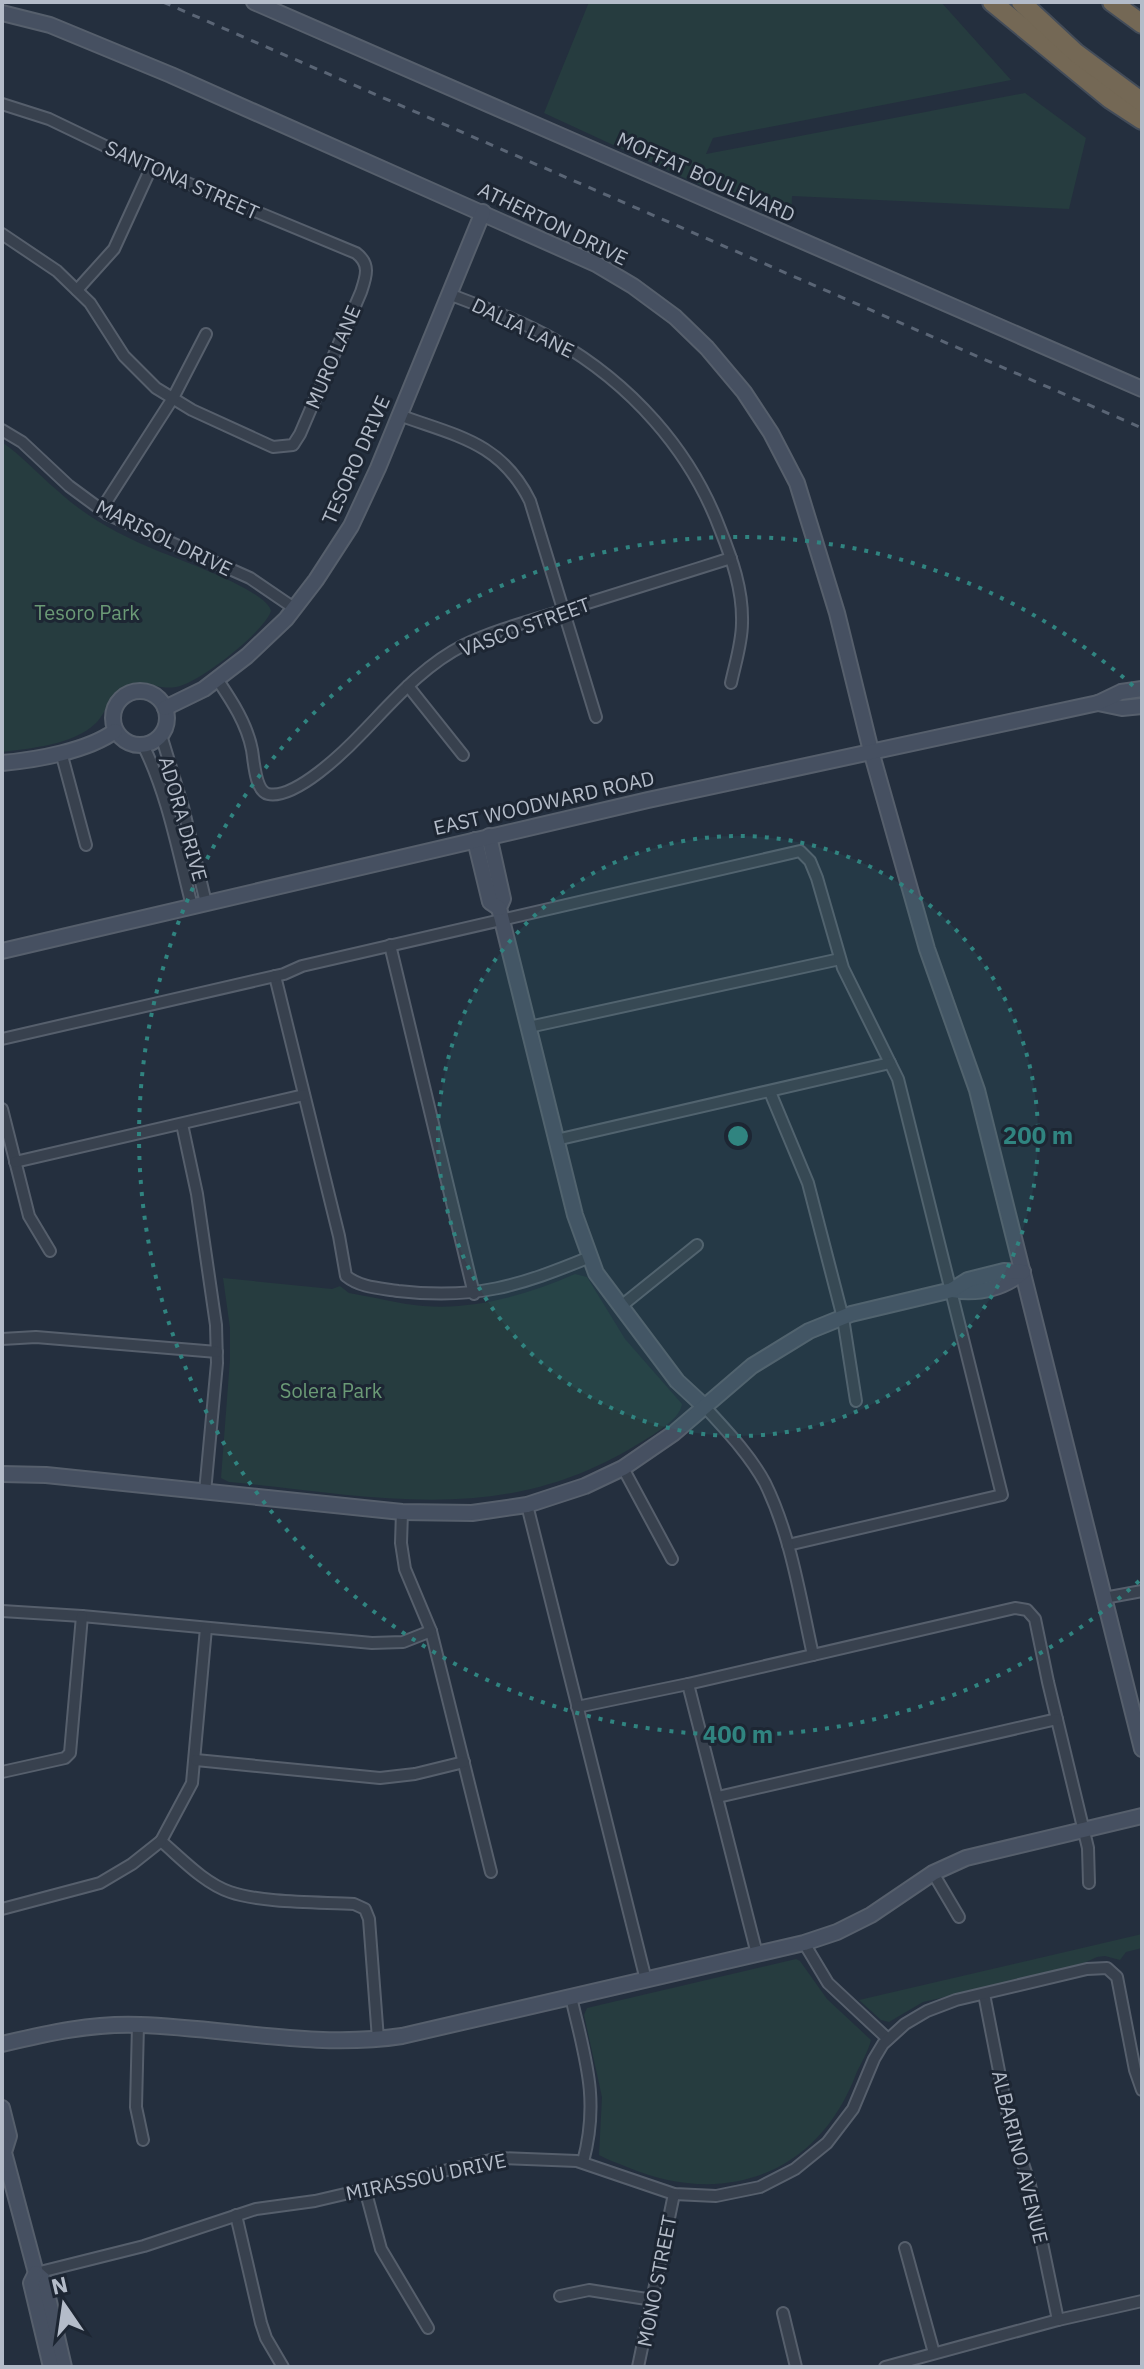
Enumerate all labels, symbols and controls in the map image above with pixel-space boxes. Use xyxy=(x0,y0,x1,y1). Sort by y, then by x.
street label: MOFFAT BOULEVARD xyxy=(613,125,800,228)
street label: SANTONA STREET xyxy=(101,133,263,226)
street label: ATHERTON DRIVE xyxy=(474,176,632,271)
street label: DALIA LANE xyxy=(468,291,579,364)
street label: MURO LANE xyxy=(299,301,367,413)
street label: TESORO DRIVE xyxy=(315,391,396,529)
street label: MARISOL DRIVE xyxy=(92,493,237,582)
street label: VASCO STREET xyxy=(456,590,594,663)
park label: Tesoro Park xyxy=(34,599,140,626)
street label: ADORA DRIVE xyxy=(153,753,214,884)
street label: EAST WOODWARD ROAD xyxy=(431,764,657,841)
text: 200 m xyxy=(1003,1119,1073,1151)
centre of rings xyxy=(724,1122,752,1150)
park label: Solera Park xyxy=(280,1377,383,1404)
text: 400 m xyxy=(703,1718,773,1750)
street label: ALBARINO AVENUE xyxy=(986,2067,1055,2246)
street label: MIRASSOU DRIVE xyxy=(343,2146,509,2207)
street label: MONO STREET xyxy=(630,2213,683,2349)
north arrow xyxy=(24,2265,104,2345)
text: N xyxy=(48,2269,70,2301)

